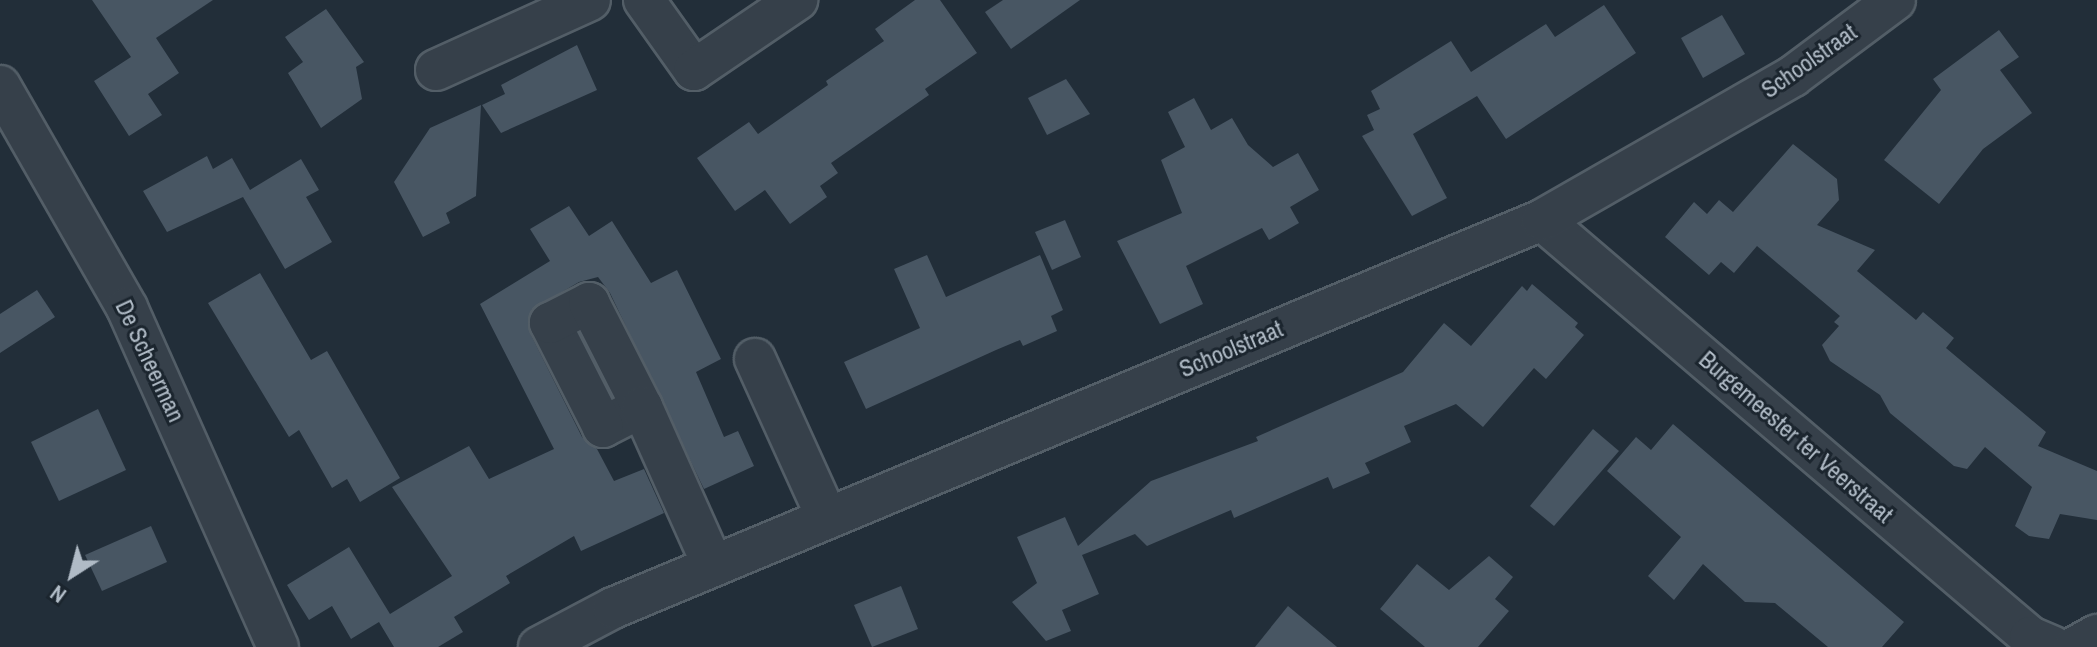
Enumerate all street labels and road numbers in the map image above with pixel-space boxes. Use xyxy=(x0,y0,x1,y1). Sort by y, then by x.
street label: Schoolstraat xyxy=(1756,18,1862,104)
street label: De Scheerman xyxy=(109,295,191,427)
street label: Schoolstraat xyxy=(1175,314,1287,384)
street label: Burgemeester ter Veerstraat xyxy=(1693,345,1899,529)

